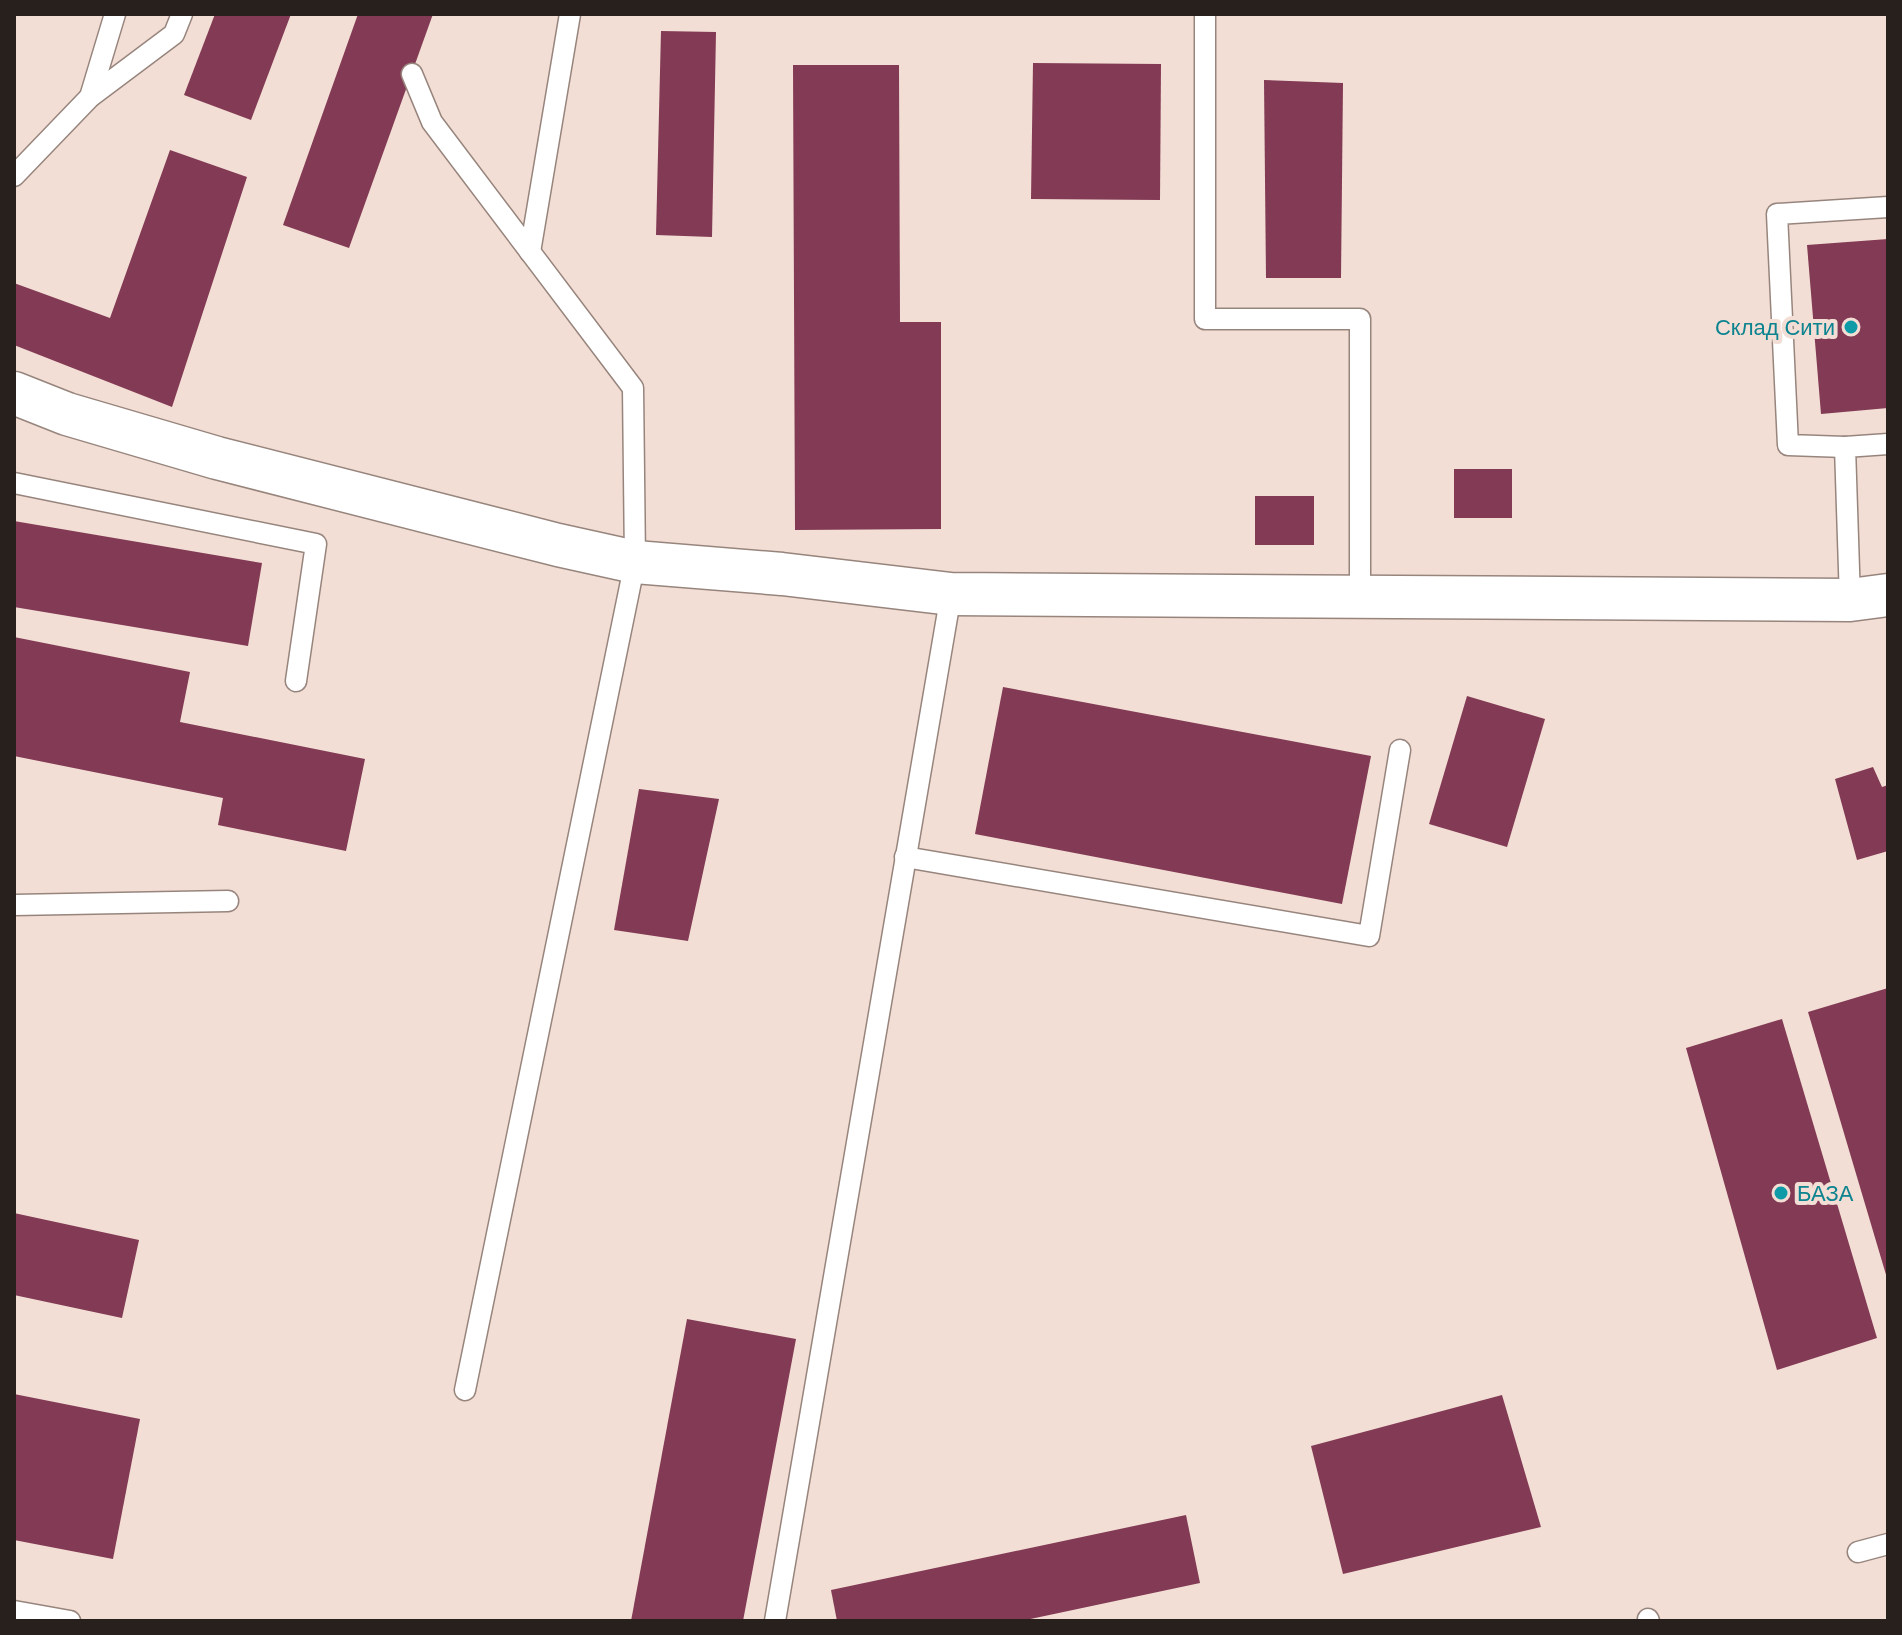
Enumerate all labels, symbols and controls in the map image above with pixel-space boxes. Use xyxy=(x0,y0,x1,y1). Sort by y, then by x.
place label: Склад Сити xyxy=(1715,313,1835,342)
marker: Склад Сити xyxy=(1842,318,1860,336)
place label: БАЗА xyxy=(1797,1179,1854,1208)
marker: БАЗА xyxy=(1772,1184,1790,1202)

